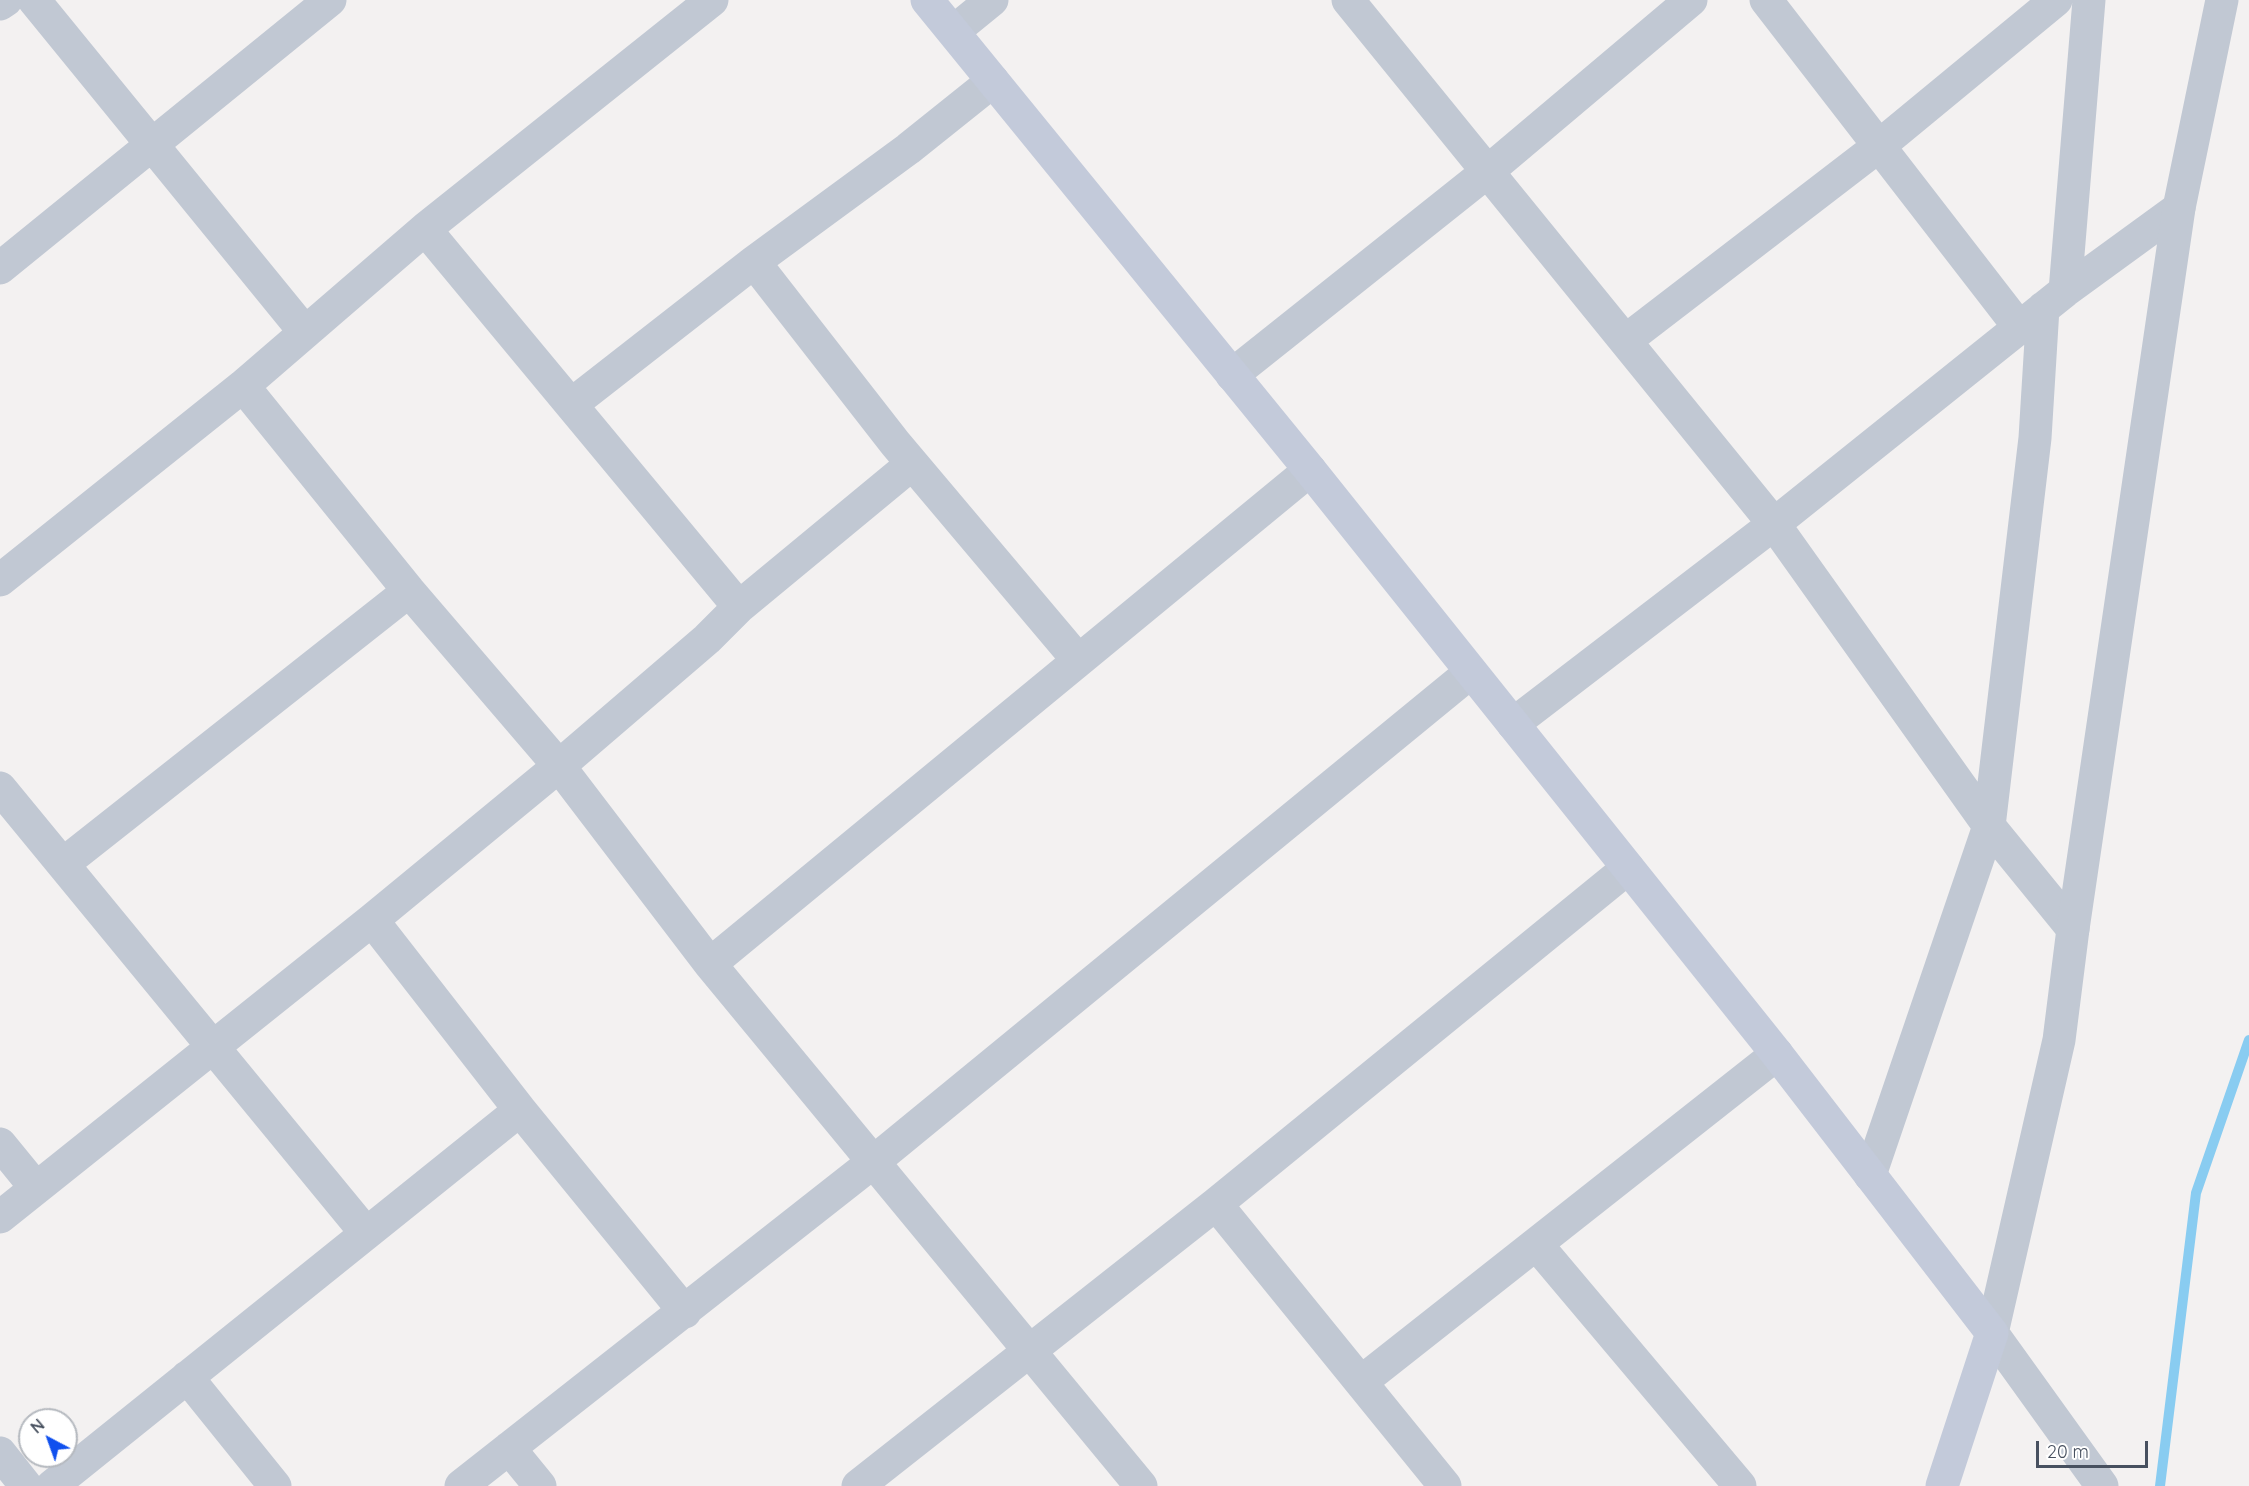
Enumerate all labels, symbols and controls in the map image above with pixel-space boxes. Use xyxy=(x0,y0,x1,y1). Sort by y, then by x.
north arrow xyxy=(18,1408,78,1468)
text: N xyxy=(26,1415,48,1437)
scale bar xyxy=(2039,1429,2152,1467)
text: 20 m xyxy=(2047,1440,2089,1463)

